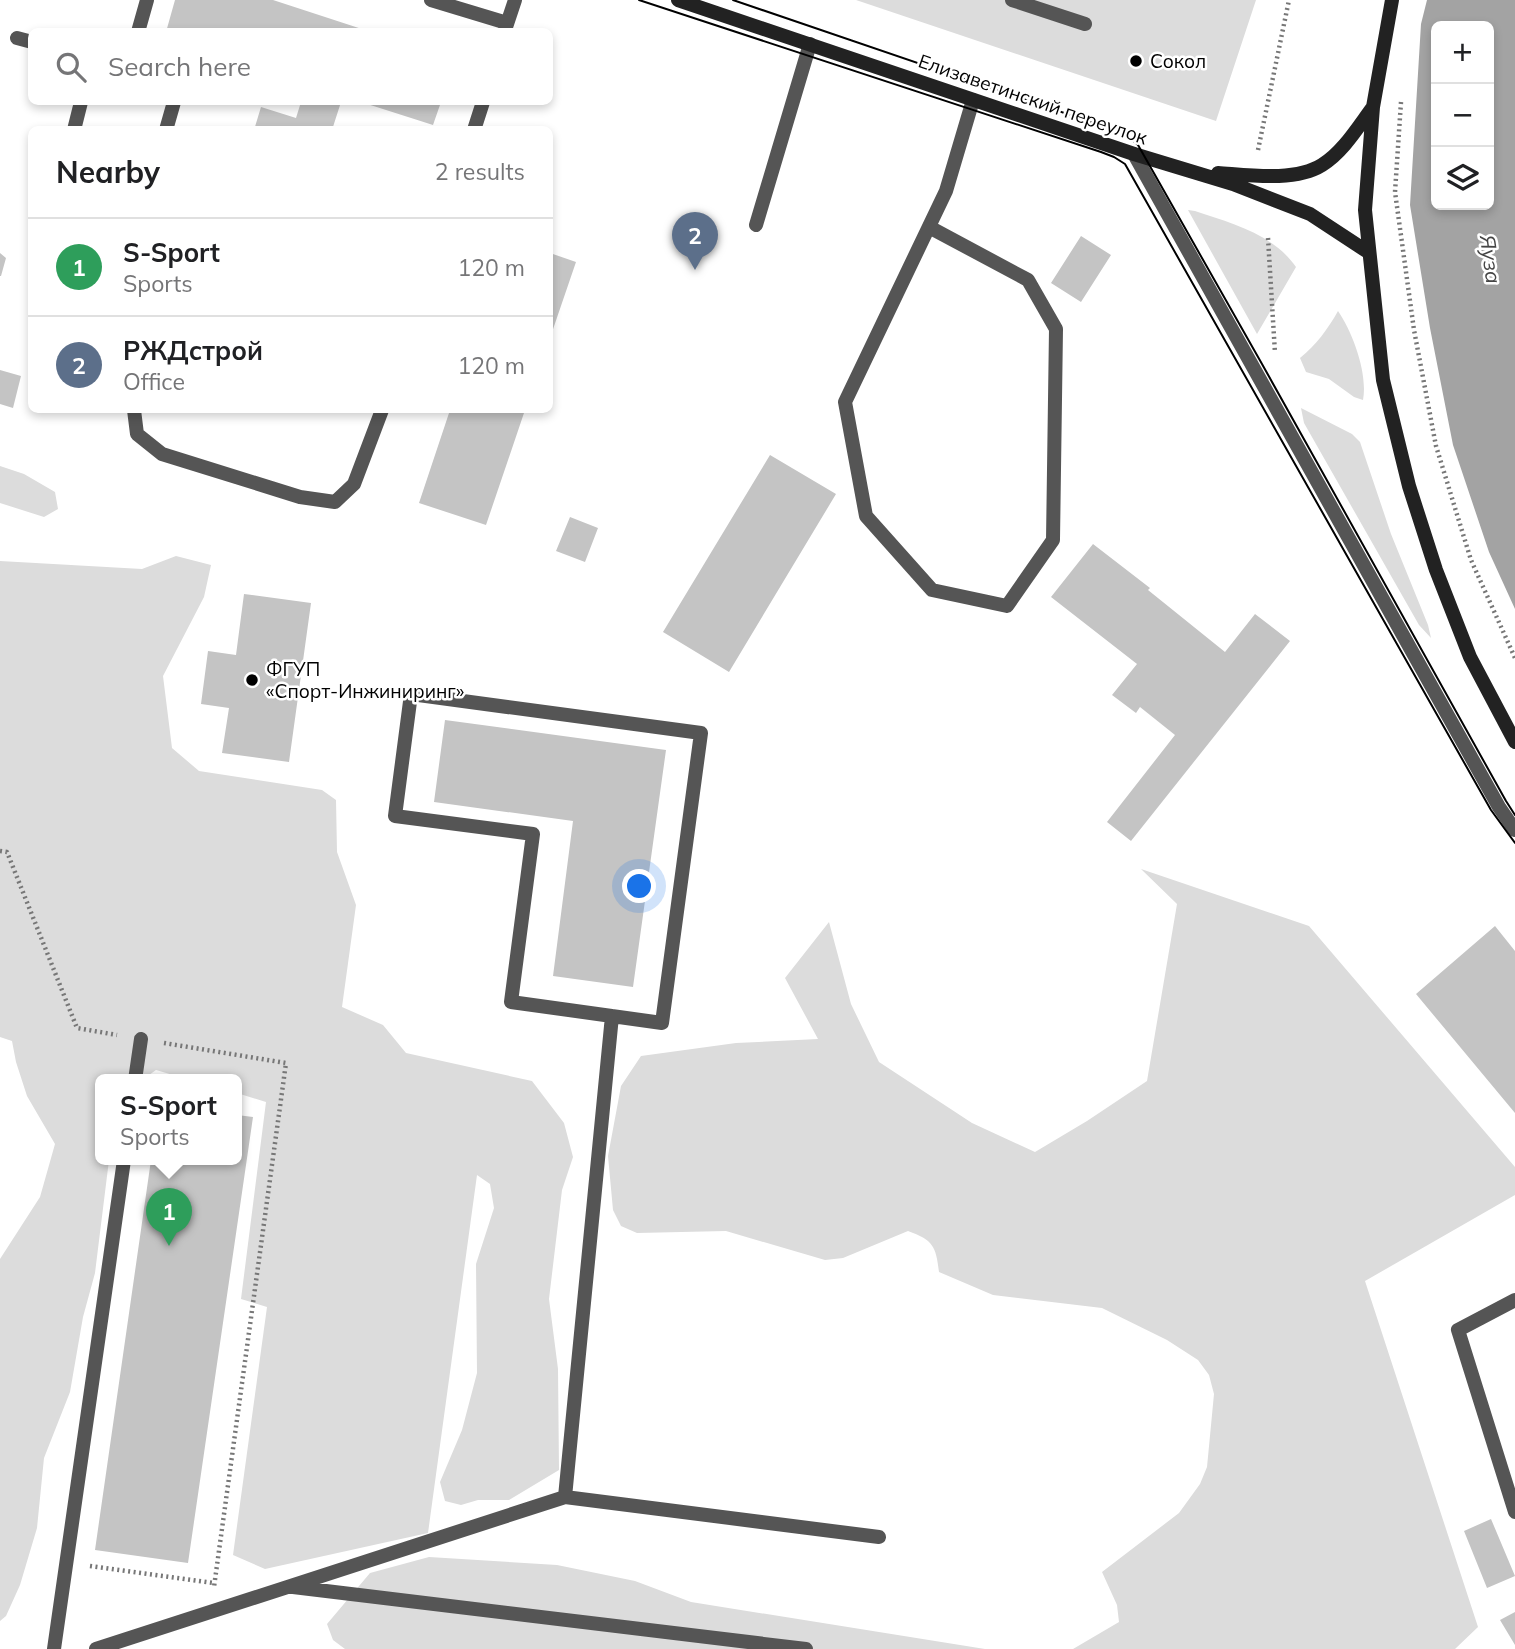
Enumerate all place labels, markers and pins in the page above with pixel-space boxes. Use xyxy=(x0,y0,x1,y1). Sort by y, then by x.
place label: Сокол xyxy=(1150,49,1206,73)
marker: Сокол xyxy=(1128,53,1144,69)
pin: 2 xyxy=(672,212,718,270)
place label: ФГУП «Спорт-Инжиниринг» xyxy=(266,657,464,703)
marker: ФГУП «Спорт-Инжиниринг» xyxy=(244,672,260,688)
pin: 1 xyxy=(146,1188,192,1246)

